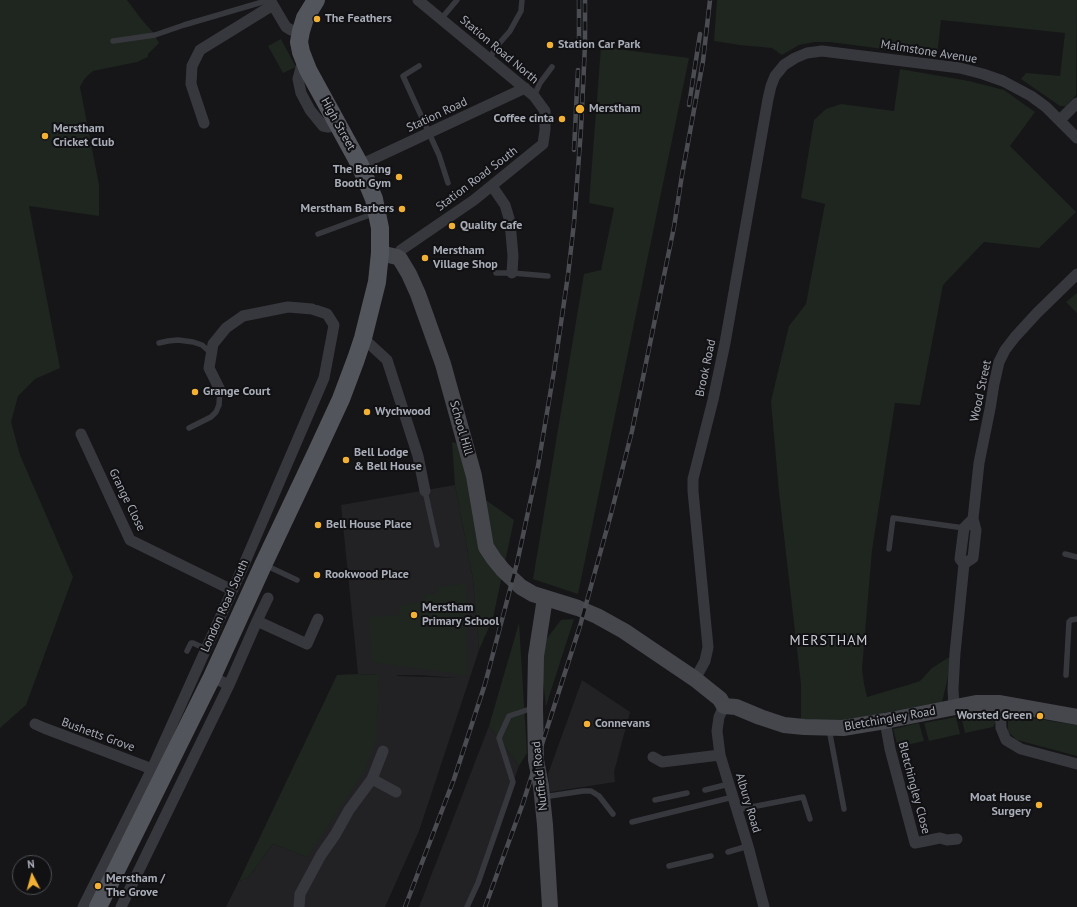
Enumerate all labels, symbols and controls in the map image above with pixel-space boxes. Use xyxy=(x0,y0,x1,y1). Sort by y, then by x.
place label: The Feathers xyxy=(325,12,392,26)
street label: Station Road North xyxy=(457,13,541,87)
marker: The Feathers xyxy=(312,14,322,24)
street label: Malmstone Avenue xyxy=(880,37,978,67)
place label: Station Car Park xyxy=(558,38,640,52)
marker: Station Car Park xyxy=(545,40,555,50)
street label: High Street xyxy=(318,95,358,153)
street label: Station Road xyxy=(404,95,470,135)
place label: Merstham xyxy=(589,102,640,116)
marker: Merstham xyxy=(574,103,586,115)
place label: Coffee cinta xyxy=(494,112,554,126)
marker: Coffee cinta xyxy=(557,114,567,124)
place label: Merstham Cricket Club xyxy=(53,122,114,150)
marker: Merstham Cricket Club xyxy=(40,131,50,141)
street label: Station Road South xyxy=(433,144,521,214)
place label: The Boxing Booth Gym xyxy=(333,163,391,191)
marker: The Boxing Booth Gym xyxy=(394,172,404,182)
place label: Merstham Barbers xyxy=(301,202,394,216)
marker: Merstham Barbers xyxy=(397,204,407,214)
place label: Quality Cafe xyxy=(460,219,522,233)
marker: Quality Cafe xyxy=(447,221,457,231)
place label: Merstham Village Shop xyxy=(433,244,498,272)
marker: Merstham Village Shop xyxy=(420,253,430,263)
street label: Brook Road xyxy=(693,338,719,398)
street label: Wood Street xyxy=(967,359,995,423)
place label: Grange Court xyxy=(203,385,271,399)
marker: Grange Court xyxy=(190,387,200,397)
street label: School Hill xyxy=(446,399,476,457)
place label: Wychwood xyxy=(375,405,431,419)
marker: Wychwood xyxy=(362,407,372,417)
place label: Bell Lodge & Bell House xyxy=(354,446,422,474)
marker: Bell Lodge & Bell House xyxy=(341,455,351,465)
street label: Grange Close xyxy=(106,466,148,534)
place label: Bell House Place xyxy=(326,518,412,532)
marker: Bell House Place xyxy=(313,520,323,530)
street label: London Road South xyxy=(198,558,252,654)
place label: Rookwood Place xyxy=(325,568,409,582)
marker: Rookwood Place xyxy=(312,570,322,580)
place label: Merstham Primary School xyxy=(422,601,499,629)
marker: Merstham Primary School xyxy=(409,610,419,620)
district label: MERSTHAM xyxy=(790,633,868,649)
street label: Bletchingley Road xyxy=(843,704,937,734)
place label: Worsted Green xyxy=(957,709,1032,723)
marker: Worsted Green xyxy=(1035,711,1045,721)
street label: Bushetts Grove xyxy=(59,715,137,755)
place label: Connevans xyxy=(595,717,650,731)
marker: Connevans xyxy=(582,719,592,729)
street label: Bletchingley Close xyxy=(895,740,933,836)
street label: Nutfield Road xyxy=(529,741,551,811)
street label: Albury Road xyxy=(732,771,764,835)
place label: Moat House Surgery xyxy=(970,791,1031,819)
marker: Moat House Surgery xyxy=(1034,800,1044,810)
north arrow xyxy=(12,855,52,895)
text: N xyxy=(27,857,35,871)
place label: Merstham / The Grove xyxy=(106,872,165,900)
marker: Merstham / The Grove xyxy=(93,881,103,891)

